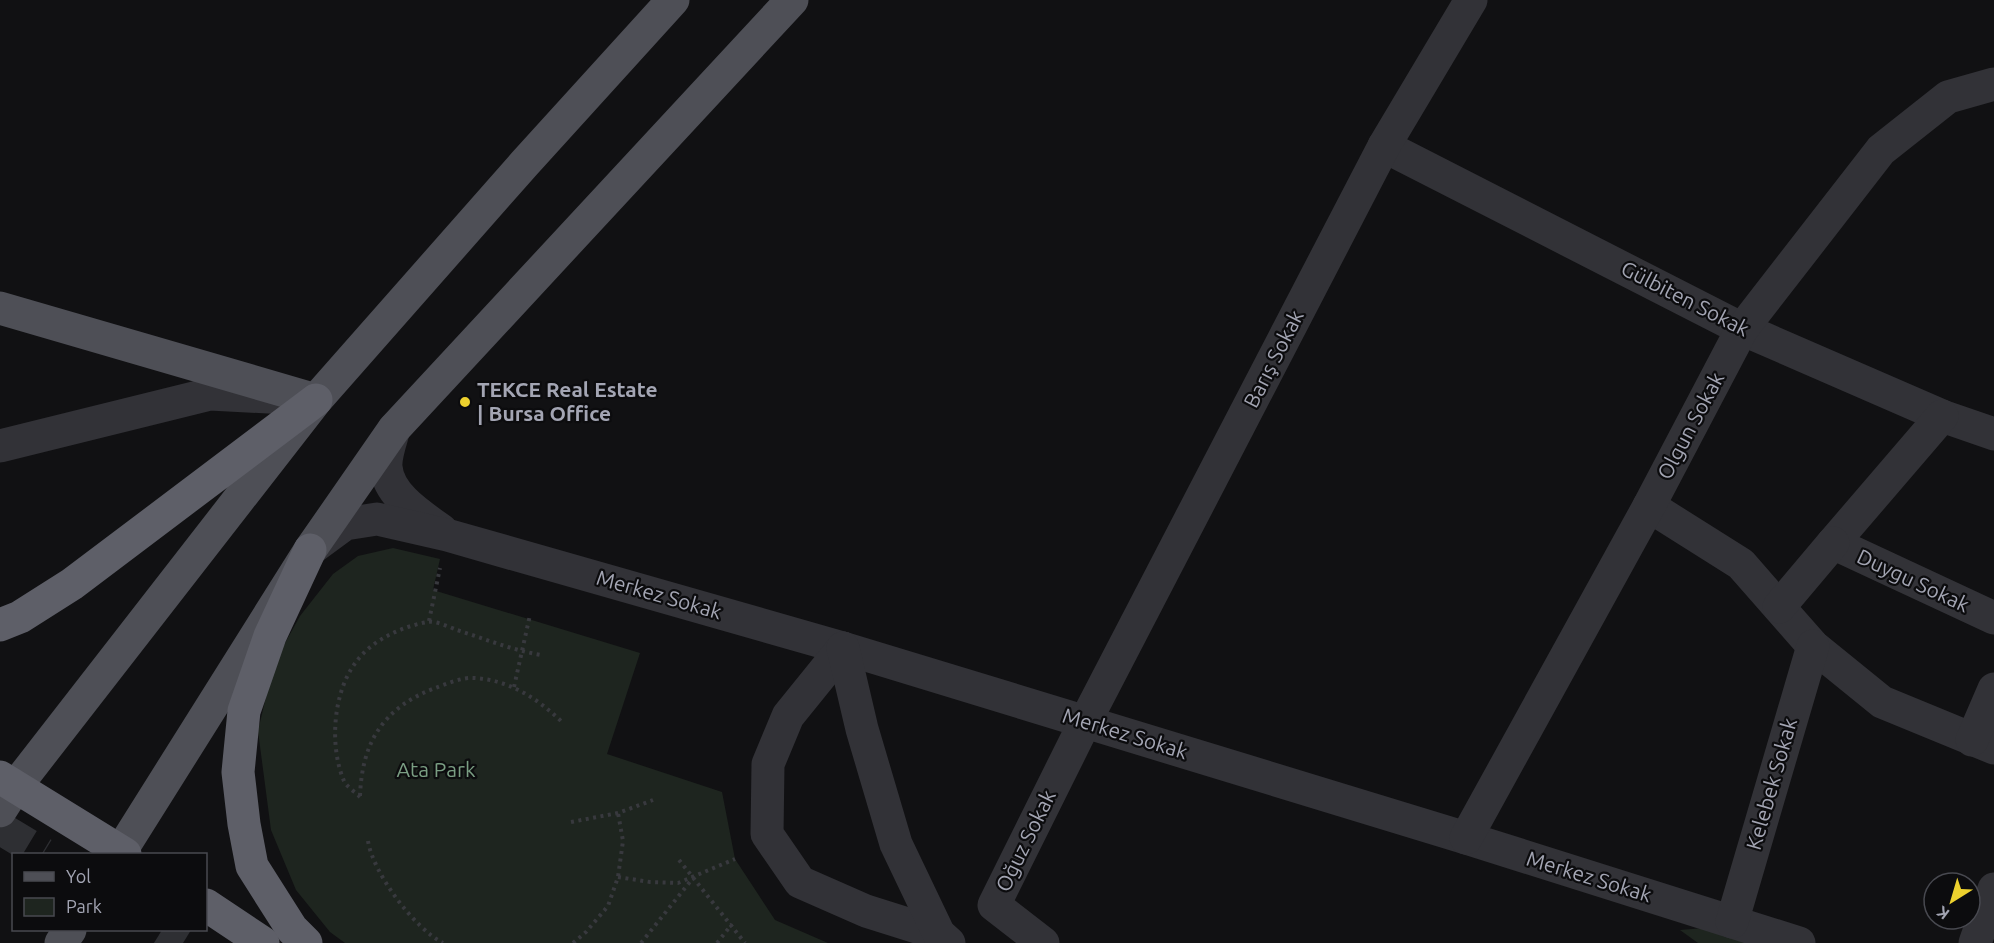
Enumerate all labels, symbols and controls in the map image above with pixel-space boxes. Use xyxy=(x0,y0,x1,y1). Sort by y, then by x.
street label: Gülbiten Sokak xyxy=(1617,255,1754,341)
street label: Barış Sokak xyxy=(1238,305,1308,411)
street label: Olgun Sokak xyxy=(1652,367,1729,483)
place label: TEKCE Real Estate | Bursa Office xyxy=(477,377,658,425)
marker: TEKCE Real Estate | Bursa Office xyxy=(458,395,472,409)
street label: Duygu Sokak xyxy=(1854,544,1974,617)
street label: Merkez Sokak xyxy=(594,565,725,624)
street label: Merkez Sokak xyxy=(1060,703,1191,764)
street label: Kelebek Sokak xyxy=(1741,715,1801,852)
park label: Ata Park xyxy=(396,757,476,781)
street label: Oğuz Sokak xyxy=(990,785,1060,895)
street label: Merkez Sokak xyxy=(1524,846,1655,907)
legend xyxy=(12,853,207,931)
text: Yol xyxy=(66,866,91,886)
north arrow xyxy=(1922,871,1982,931)
text: Park xyxy=(66,896,102,916)
text: K xyxy=(1933,902,1953,923)

